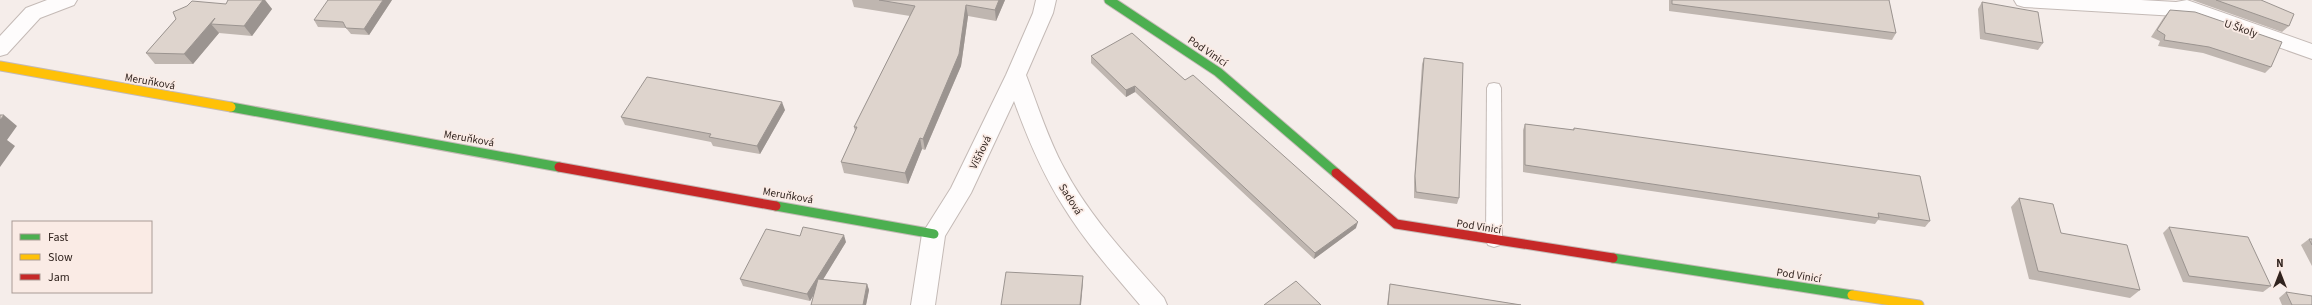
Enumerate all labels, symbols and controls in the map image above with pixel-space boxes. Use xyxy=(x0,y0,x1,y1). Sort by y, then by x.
street label: U Školy xyxy=(2222,16,2260,41)
street label: Pod Vinicí xyxy=(1185,33,1231,70)
street label: Meruňková xyxy=(124,70,176,93)
street label: Meruňková xyxy=(443,127,495,150)
street label: Višňová xyxy=(966,133,995,171)
street label: Sadová xyxy=(1055,181,1086,218)
street label: Meruňková xyxy=(762,184,814,207)
street label: Pod Vinicí xyxy=(1455,216,1503,237)
legend xyxy=(12,221,152,293)
text: Fast xyxy=(48,229,68,246)
text: Slow xyxy=(48,249,73,266)
north arrow xyxy=(2260,253,2300,293)
text: N xyxy=(2276,256,2284,271)
street label: Pod Vinicí xyxy=(1775,265,1823,286)
text: Jam xyxy=(48,269,70,286)

